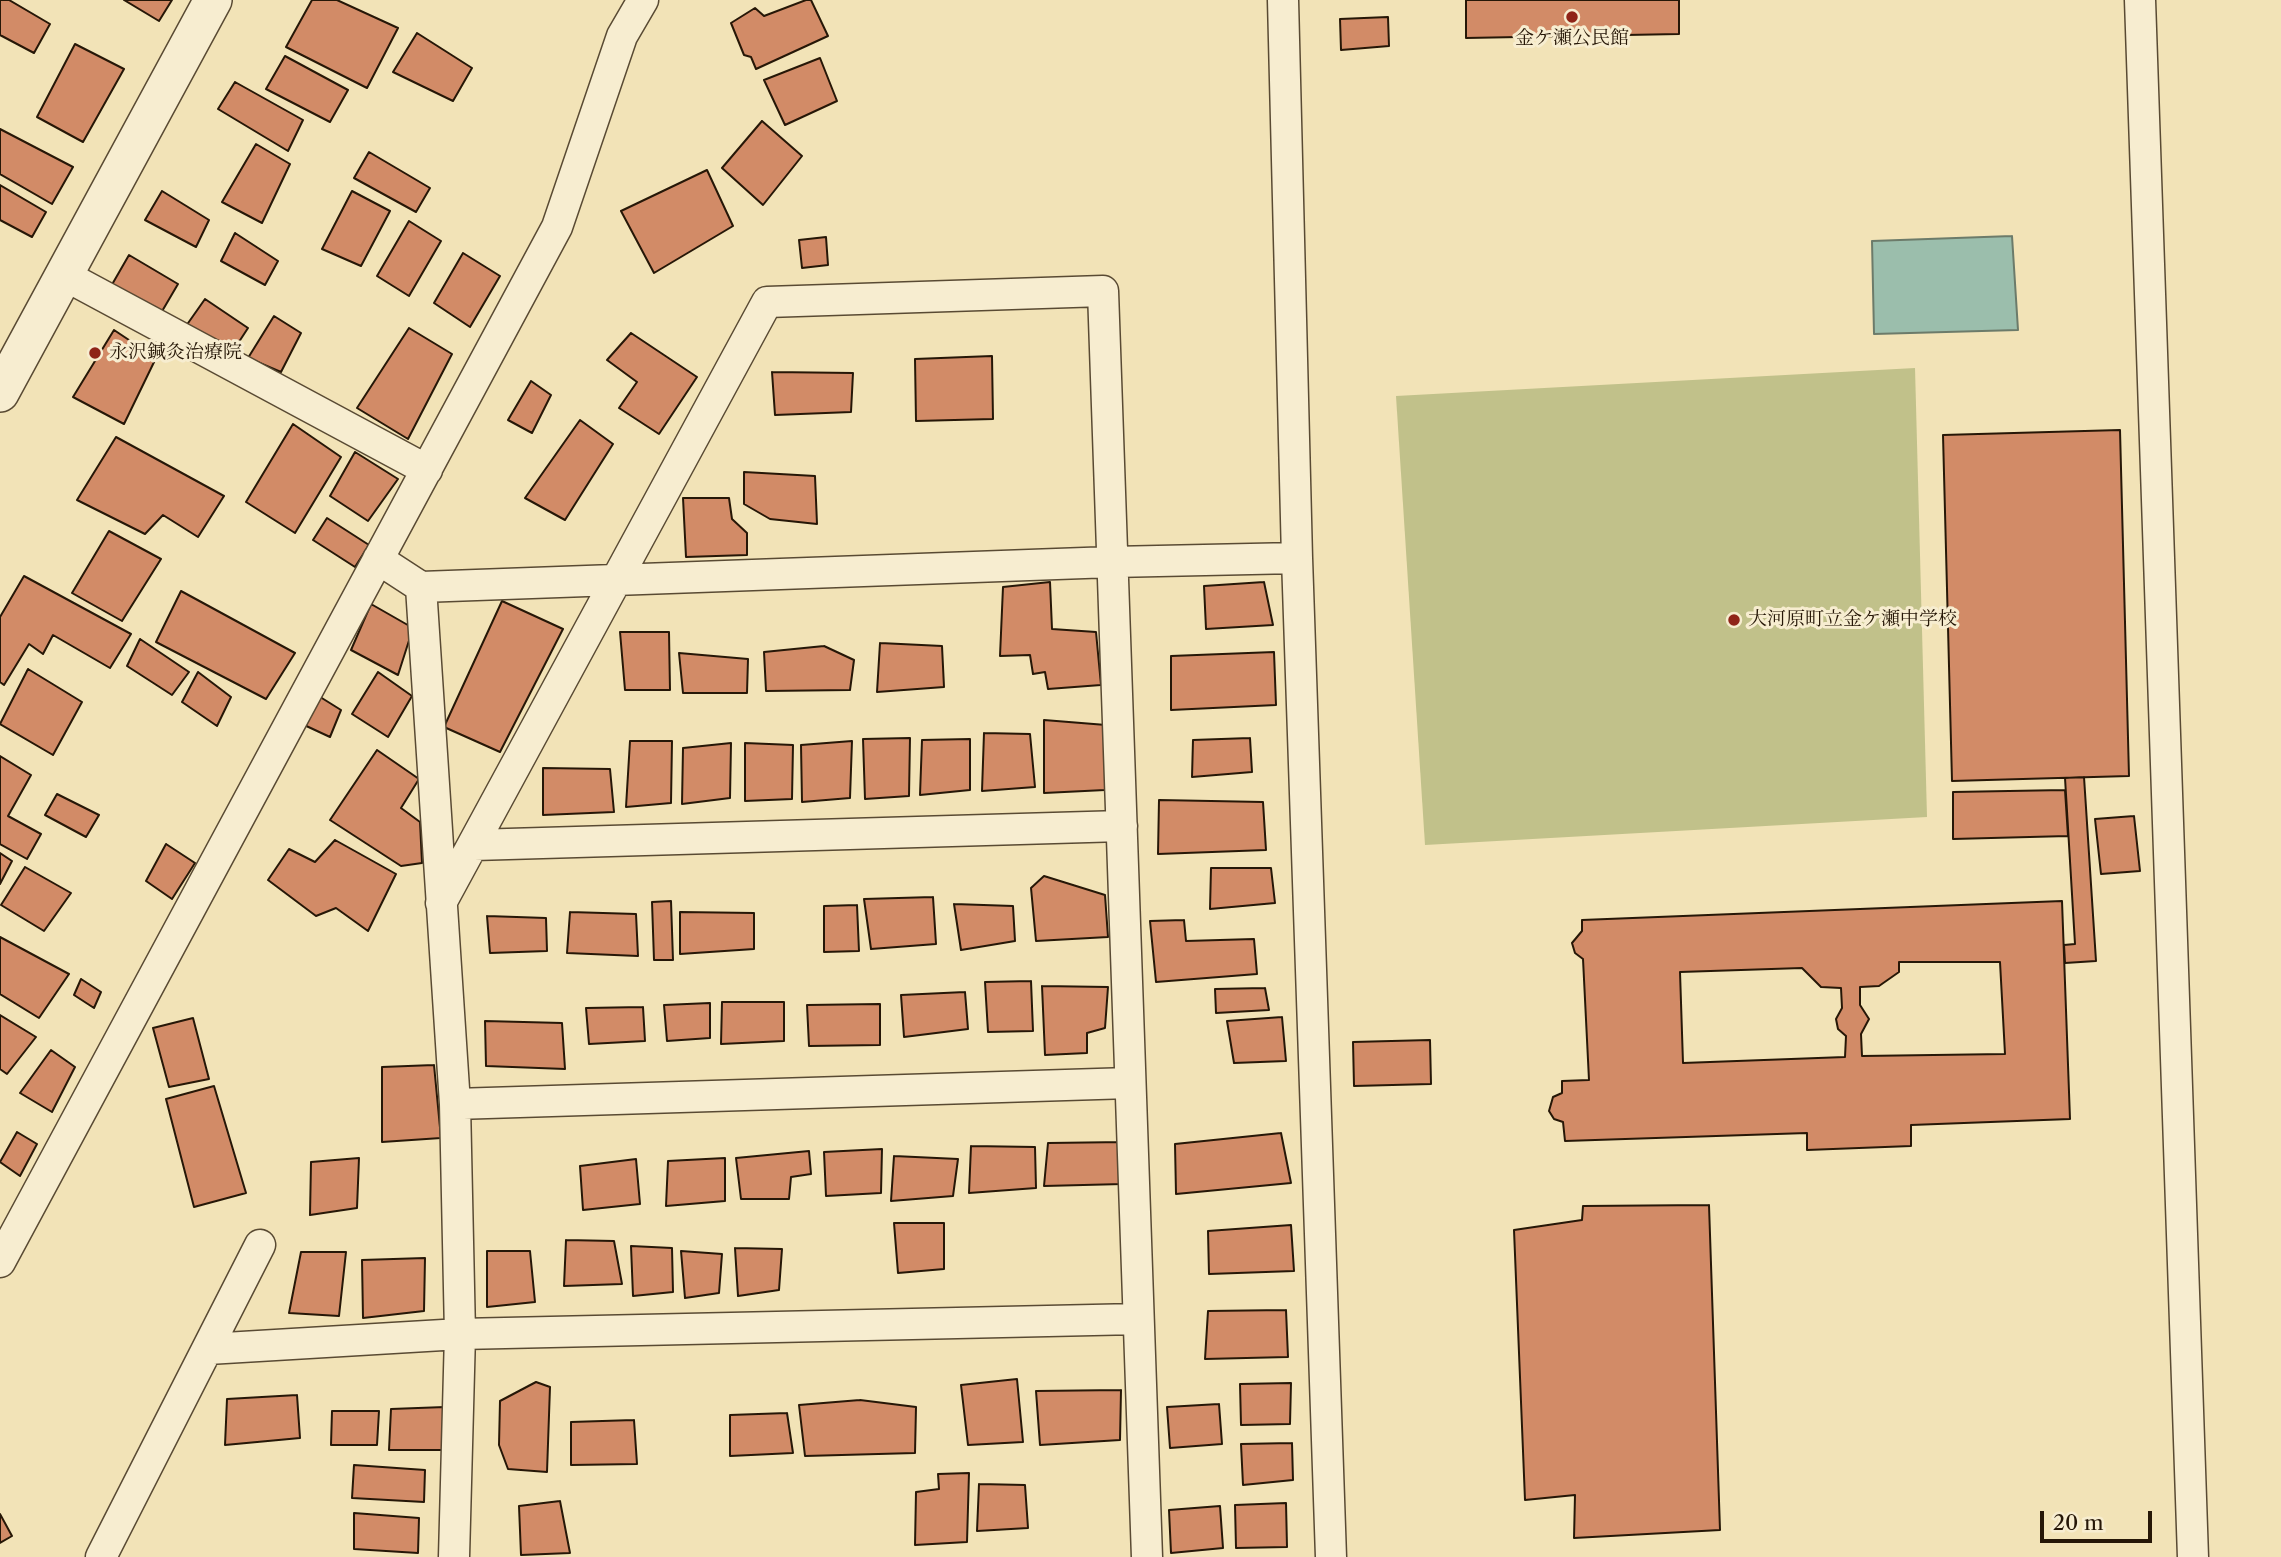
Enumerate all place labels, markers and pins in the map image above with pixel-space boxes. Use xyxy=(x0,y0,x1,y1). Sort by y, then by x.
marker: 金ケ瀬公民館 xyxy=(1564,9,1580,25)
place label: 金ケ瀬公民館 xyxy=(1515,28,1629,50)
place label: 永沢鍼灸治療院 xyxy=(109,342,242,364)
marker: 永沢鍼灸治療院 xyxy=(87,345,103,361)
place label: 大河原町立金ケ瀬中学校 xyxy=(1748,609,1957,631)
marker: 大河原町立金ケ瀬中学校 xyxy=(1726,612,1742,628)

